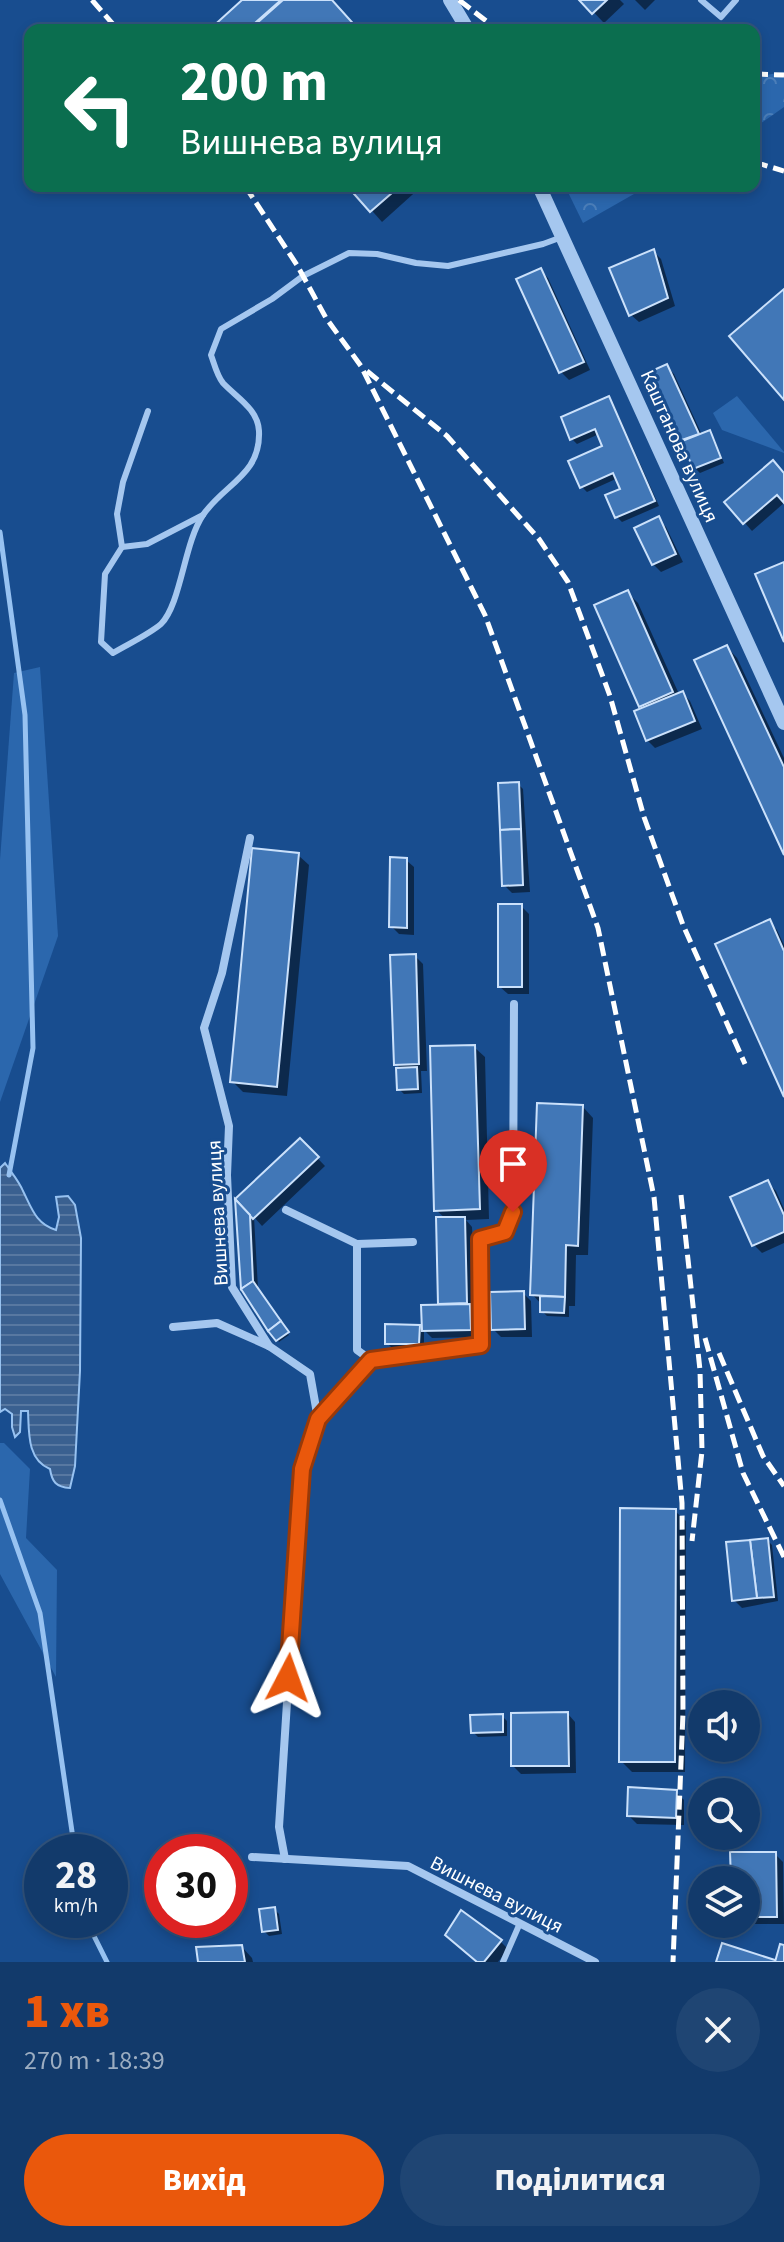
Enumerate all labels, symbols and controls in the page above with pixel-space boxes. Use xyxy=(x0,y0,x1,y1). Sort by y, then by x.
text: 200 m xyxy=(180,43,328,122)
icon: left xyxy=(48,56,152,160)
text: Вишнева вулиця xyxy=(180,117,443,168)
street label: Каштанова вулиця xyxy=(633,366,725,527)
pin xyxy=(479,1130,547,1212)
street label: Вишнева вулиця xyxy=(200,1139,236,1287)
icon: arrive xyxy=(491,1142,535,1186)
position arrow xyxy=(246,1636,330,1720)
map controls xyxy=(688,1690,760,1938)
button: sound xyxy=(688,1690,760,1762)
button: search xyxy=(688,1778,760,1850)
speed limit sign: 30 xyxy=(144,1834,248,1938)
text: 28 xyxy=(55,1847,97,1904)
street label: Вишнева вулиця xyxy=(425,1849,568,1941)
button: layers xyxy=(688,1866,760,1938)
text: km/h xyxy=(54,1892,98,1920)
text: 1 хв xyxy=(24,1978,110,2046)
button: close xyxy=(676,1988,760,2072)
text: 270 m · 18:39 xyxy=(24,2042,165,2079)
button: Вихід xyxy=(24,2134,384,2226)
button: Поділитися xyxy=(400,2134,760,2226)

